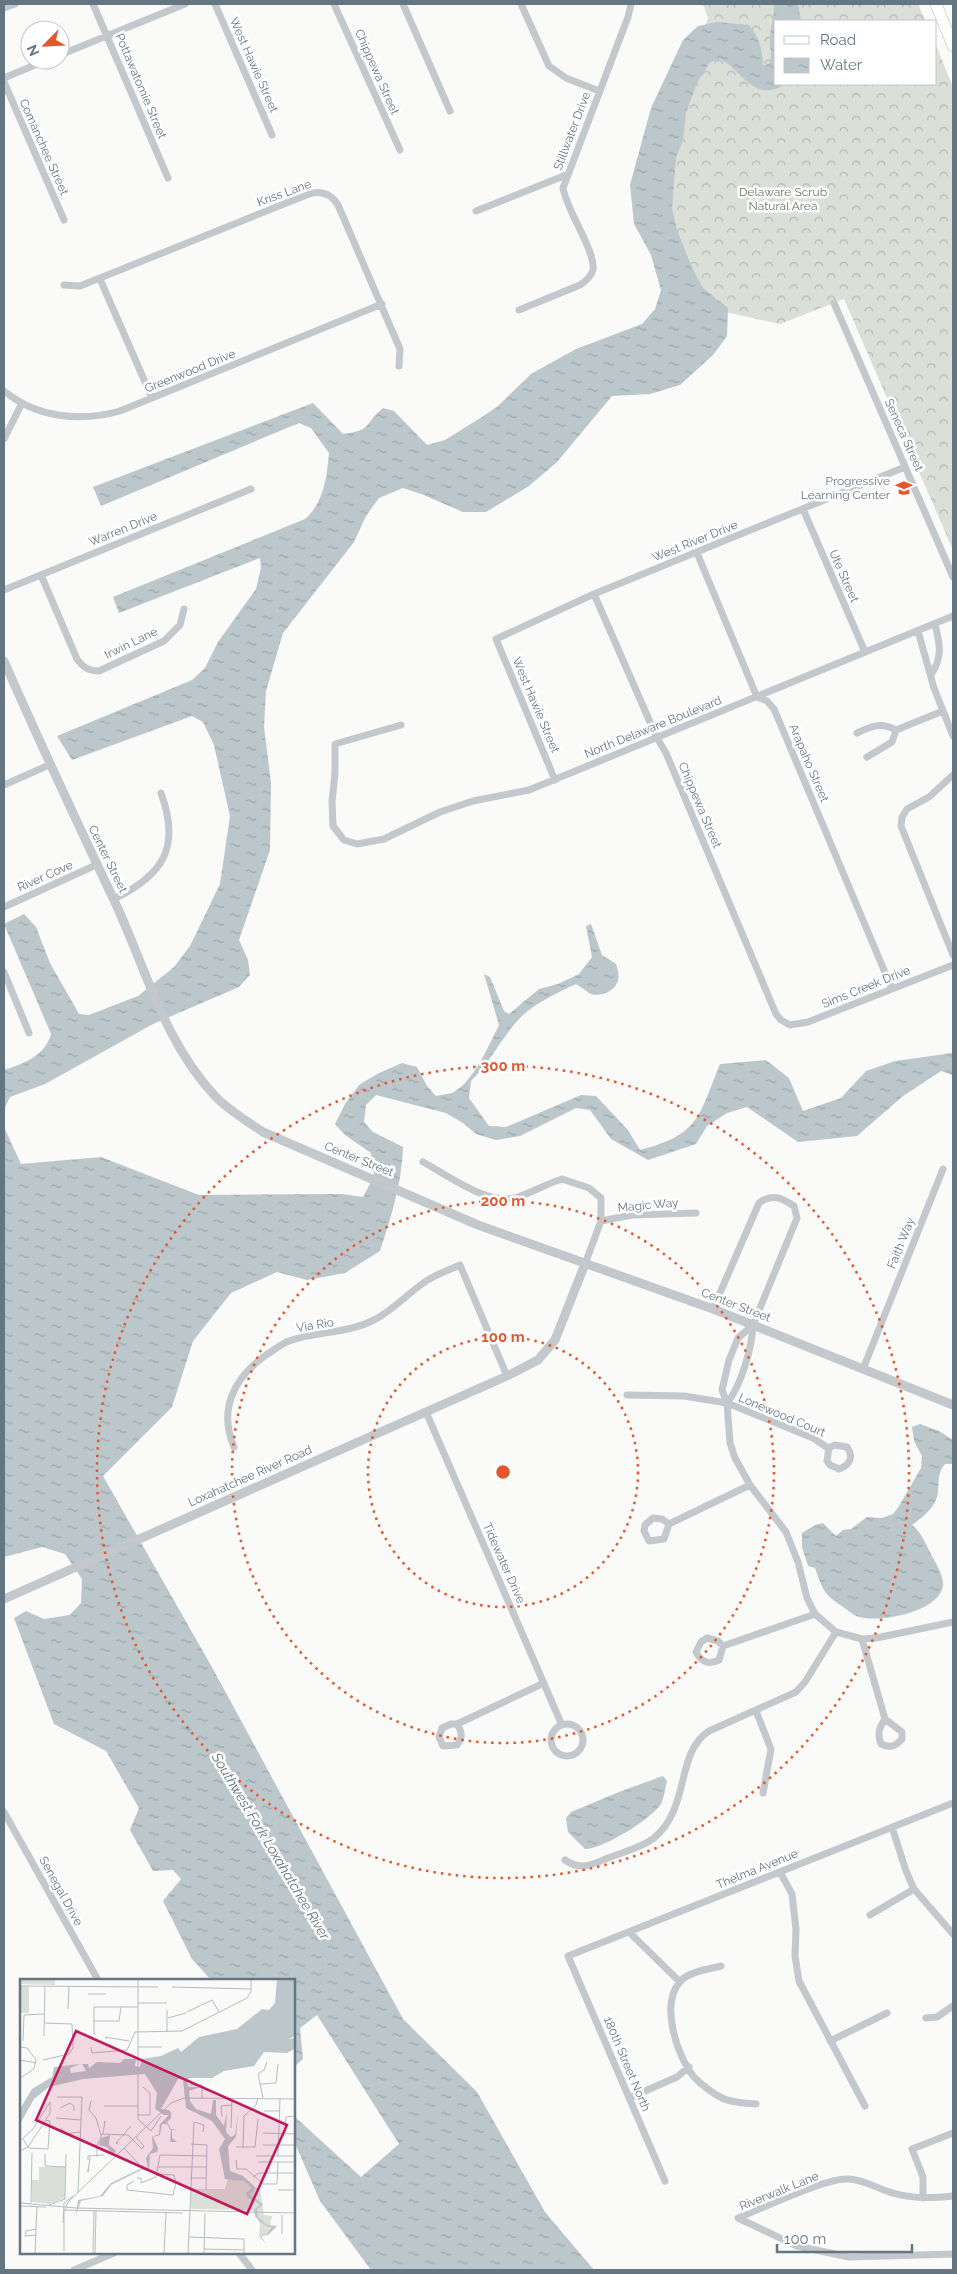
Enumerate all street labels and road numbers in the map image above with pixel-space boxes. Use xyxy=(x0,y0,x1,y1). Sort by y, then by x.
street label: West Hawie Street xyxy=(227,15,281,115)
street label: Chippewa Street xyxy=(352,27,402,117)
street label: Pottawatomie Street xyxy=(112,31,170,141)
street label: Stillwater Drive xyxy=(551,90,593,172)
street label: Comanchee Street xyxy=(16,97,72,197)
street label: Kriss Lane xyxy=(255,177,313,209)
street label: Greenwood Drive xyxy=(143,346,237,396)
street label: Seneca Street xyxy=(882,397,926,473)
street label: Warren Drive xyxy=(87,509,159,549)
street label: West River Drive xyxy=(650,517,740,565)
street label: Ute Street xyxy=(826,547,862,605)
street label: Irwin Lane xyxy=(102,624,160,662)
street label: West Hawie Street xyxy=(510,655,562,755)
street label: North Delaware Boulevard xyxy=(582,693,724,761)
street label: Arapaho Street xyxy=(786,722,832,804)
street label: Chippewa Street xyxy=(676,760,724,850)
street label: Center Street xyxy=(86,823,130,895)
street label: River Cove xyxy=(15,858,75,894)
street label: Sims Creek Drive xyxy=(820,963,912,1011)
street label: Center Street xyxy=(322,1139,396,1179)
street label: Magic Way xyxy=(617,1195,680,1215)
street label: Faith Way xyxy=(884,1215,918,1271)
street label: Center Street xyxy=(699,1285,773,1325)
street label: Via Rio xyxy=(295,1315,335,1335)
street label: Lonewood Court xyxy=(736,1390,828,1440)
street label: Loxahatchee River Road xyxy=(186,1442,314,1510)
street label: Tidewater Drive xyxy=(480,1520,528,1606)
street label: Thelma Avenue xyxy=(714,1846,800,1892)
street label: Senegal Drive xyxy=(36,1854,86,1928)
street label: 180th Street North xyxy=(601,2015,653,2113)
street label: Riverwalk Lane xyxy=(737,2169,821,2213)

